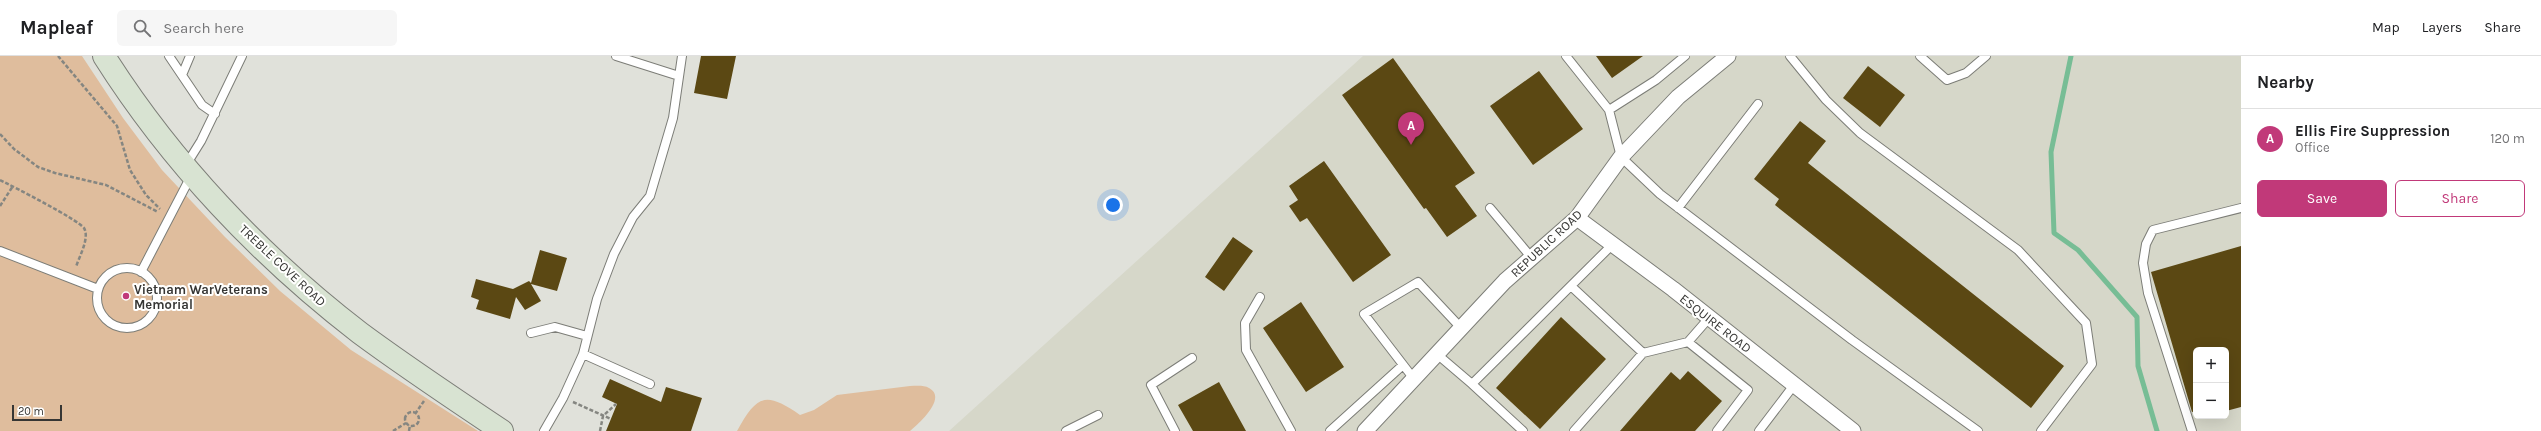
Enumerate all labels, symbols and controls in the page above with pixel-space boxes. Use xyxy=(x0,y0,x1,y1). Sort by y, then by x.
search box xyxy=(117,10,397,46)
text: Mapleaf xyxy=(20,17,93,39)
icon: search xyxy=(131,17,153,39)
text: Search here xyxy=(163,19,244,37)
text: Map xyxy=(2372,19,2400,36)
text: Layers xyxy=(2422,19,2462,36)
text: Share xyxy=(2484,19,2521,36)
text: Nearby xyxy=(2257,72,2314,92)
pin: A xyxy=(1398,112,1424,145)
text: Ellis Fire Suppression xyxy=(2295,122,2450,140)
text: A xyxy=(2266,131,2274,146)
text: 120 m xyxy=(2490,131,2525,146)
text: Office xyxy=(2295,140,2330,155)
button: Save xyxy=(2257,180,2387,217)
button: Share xyxy=(2395,180,2525,217)
your location xyxy=(1103,195,1123,215)
street label: REPUBLIC ROAD xyxy=(1508,206,1585,280)
street label: TREBLE COVE ROAD xyxy=(236,221,329,309)
place label: Vietnam WarVeterans Memorial xyxy=(134,282,268,312)
marker: Vietnam WarVeterans Memorial xyxy=(121,291,131,301)
street label: ESQUIRE ROAD xyxy=(1677,291,1754,356)
map controls xyxy=(2193,347,2229,419)
button: + xyxy=(2193,347,2229,383)
button: − xyxy=(2193,383,2229,419)
scale bar xyxy=(12,403,62,422)
text: 20 m xyxy=(18,405,44,418)

